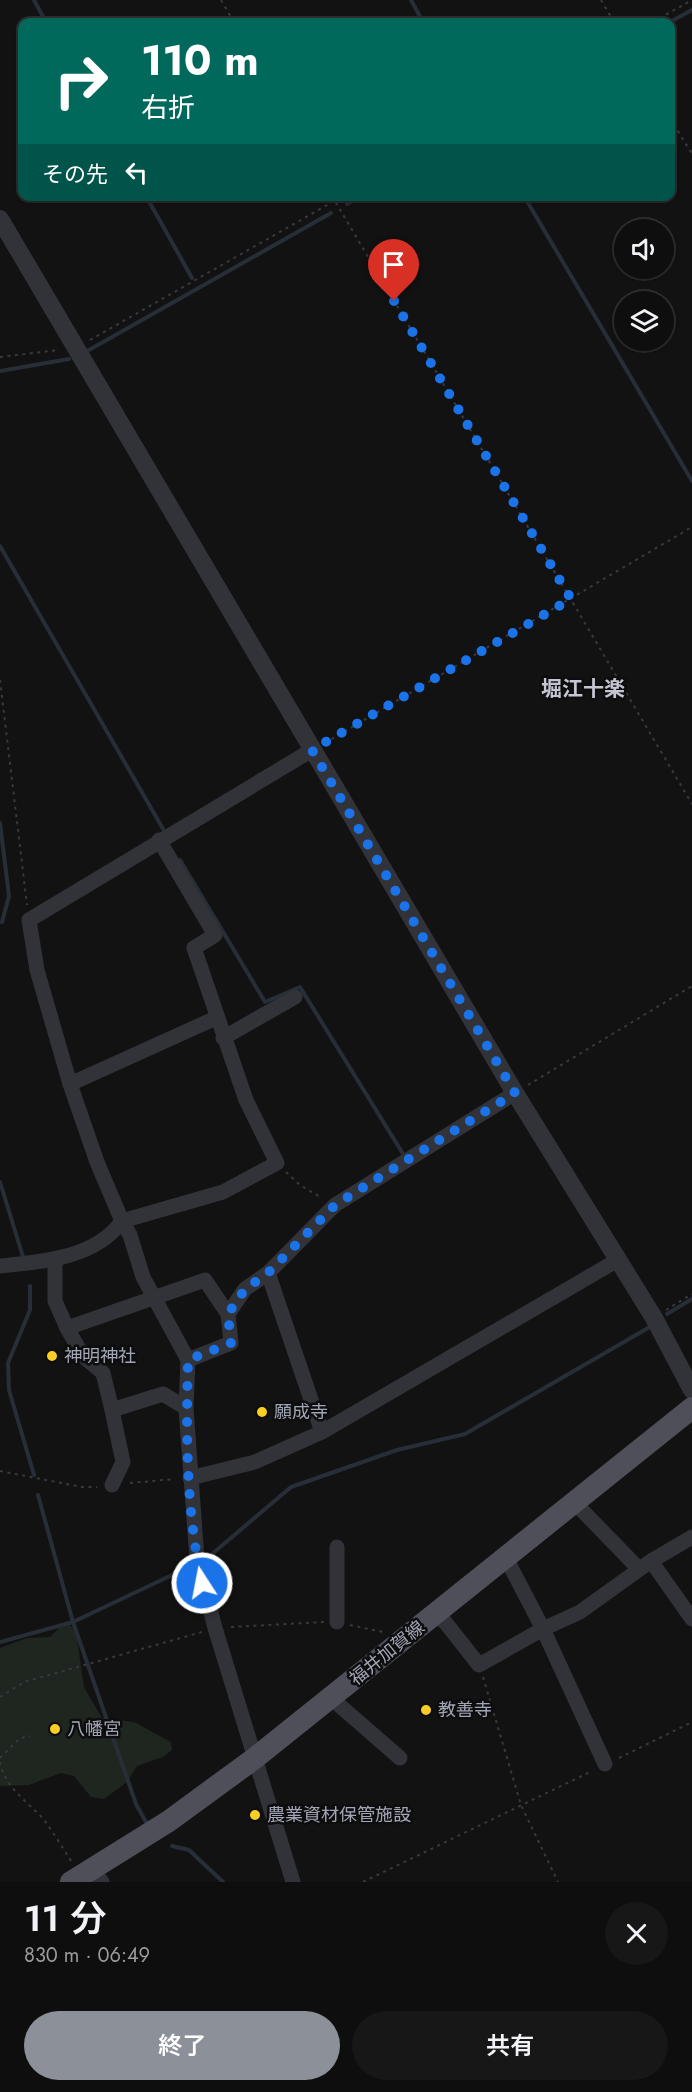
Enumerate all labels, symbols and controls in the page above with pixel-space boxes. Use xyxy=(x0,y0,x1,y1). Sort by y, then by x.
text: 110 m xyxy=(141,30,259,91)
icon: right xyxy=(42,42,120,120)
text: 右折 xyxy=(141,88,195,127)
icon: left xyxy=(120,156,153,189)
text: その先 xyxy=(42,158,108,190)
map controls xyxy=(614,219,674,351)
button: sound xyxy=(614,219,674,279)
pin xyxy=(368,239,419,301)
icon: arrive xyxy=(377,248,410,281)
button: layers xyxy=(614,291,674,351)
district label: 堀江十楽 xyxy=(541,674,625,704)
place label: 神明神社 xyxy=(64,1343,136,1369)
marker: 神明神社 xyxy=(45,1349,59,1363)
place label: 願成寺 xyxy=(274,1399,328,1425)
marker: 願成寺 xyxy=(255,1405,269,1419)
position arrow xyxy=(170,1551,234,1615)
street label: 福井加賀線 xyxy=(344,1615,430,1691)
place label: 教善寺 xyxy=(438,1697,492,1723)
marker: 教善寺 xyxy=(419,1703,433,1717)
place label: 八幡宮 xyxy=(67,1716,121,1742)
marker: 八幡宮 xyxy=(48,1722,62,1736)
place label: 農業資材保管施設 xyxy=(267,1802,411,1828)
marker: 農業資材保管施設 xyxy=(248,1808,262,1822)
text: 11 分 xyxy=(24,1892,106,1944)
button: close xyxy=(605,1902,668,1965)
text: 830 m · 06:49 xyxy=(24,1941,150,1970)
button: 終了 xyxy=(24,2011,340,2080)
button: 共有 xyxy=(352,2011,668,2080)

